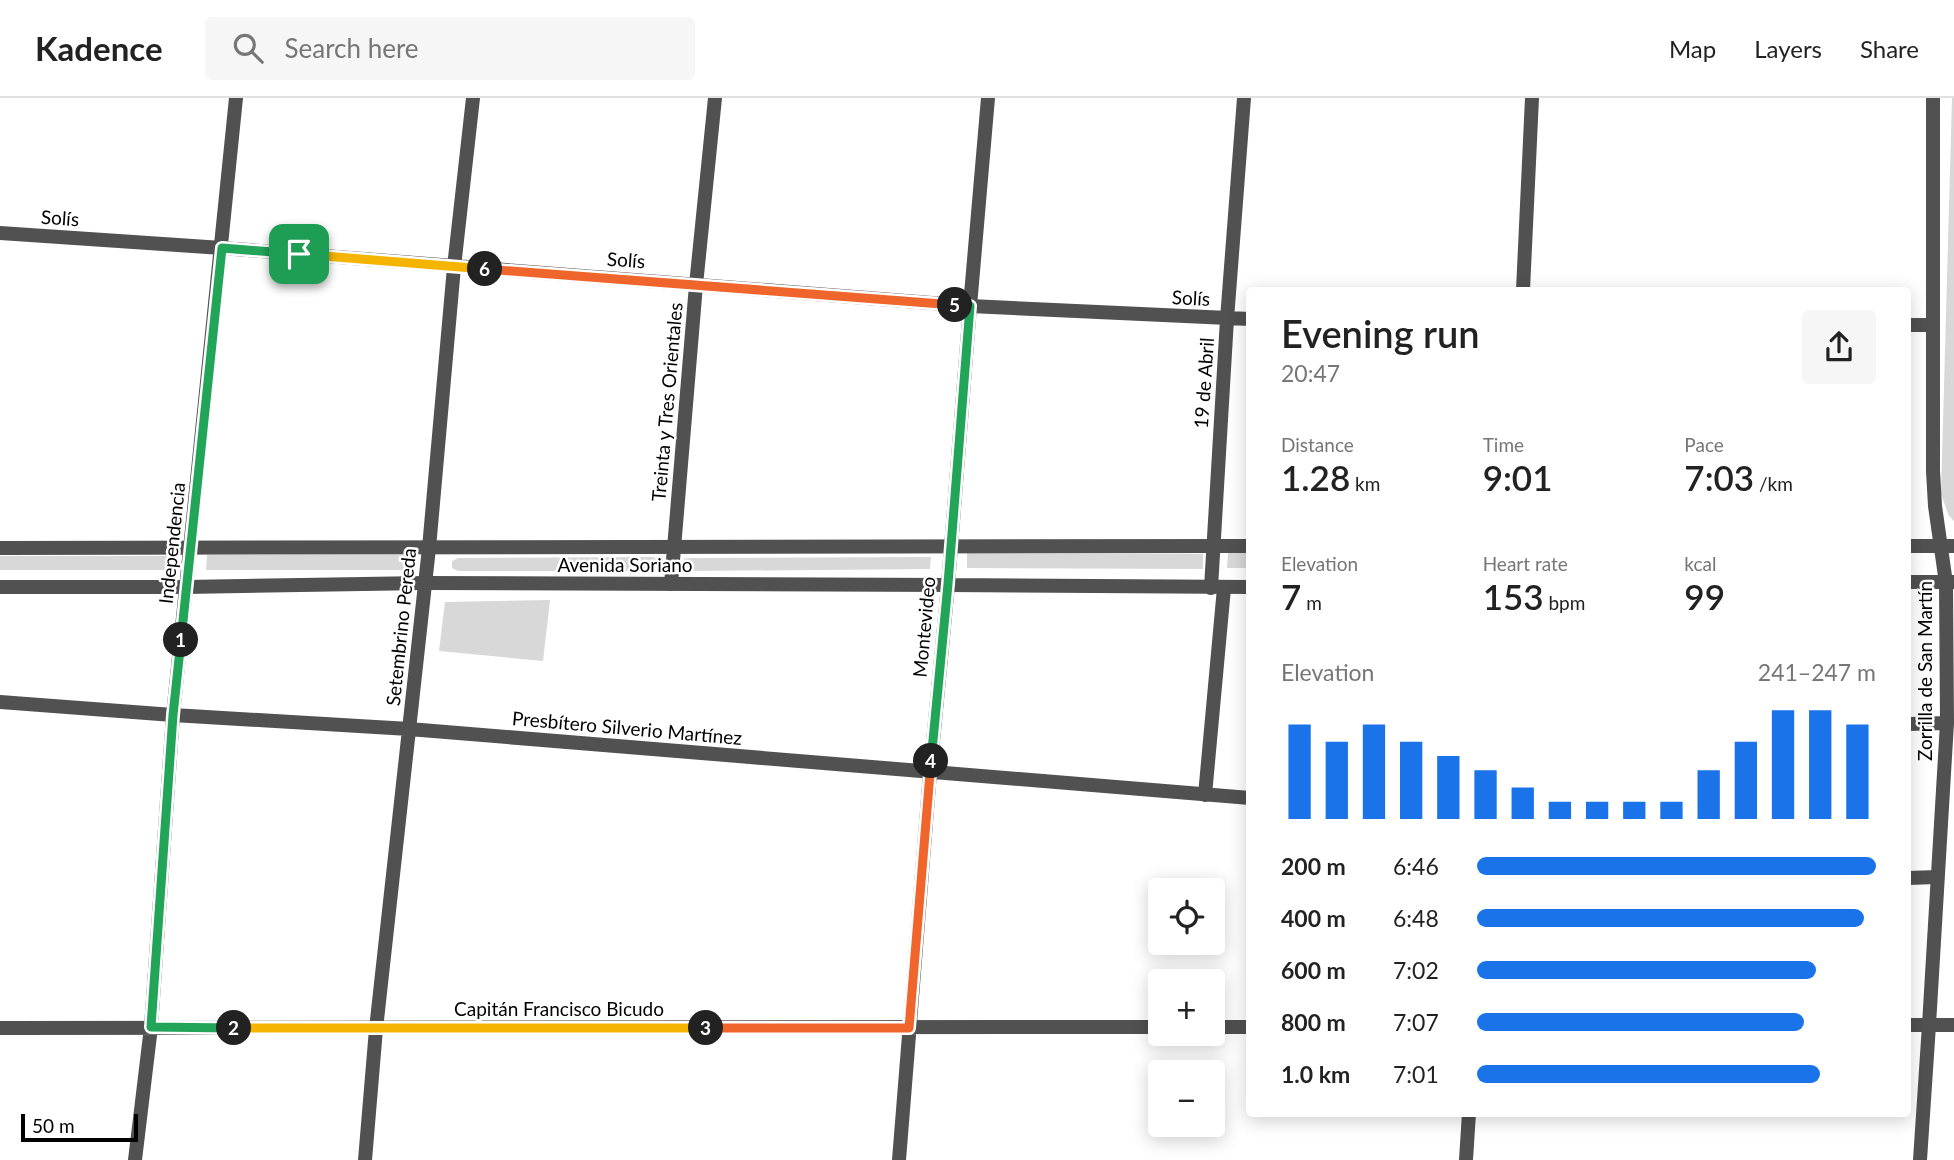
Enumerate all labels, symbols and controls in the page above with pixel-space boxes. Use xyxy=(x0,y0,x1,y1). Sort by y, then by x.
search box xyxy=(205,17,695,80)
text: Kadence xyxy=(35,28,163,68)
icon: search xyxy=(229,29,267,67)
text: Search here xyxy=(285,32,419,64)
text: Map xyxy=(1669,34,1716,63)
text: Layers xyxy=(1754,34,1822,63)
text: Share xyxy=(1860,34,1919,63)
street label: Solís xyxy=(40,205,80,230)
pin xyxy=(269,224,329,284)
icon: arrive xyxy=(280,235,318,273)
street label: Solís xyxy=(606,247,646,272)
pin: 6 xyxy=(468,252,503,286)
text: 6 xyxy=(479,257,490,280)
street label: Solís xyxy=(1171,285,1211,310)
pin: 5 xyxy=(937,288,972,322)
text: 5 xyxy=(949,293,960,316)
street label: Treinta y Tres Orientales xyxy=(646,301,687,502)
text: Evening run xyxy=(1281,310,1480,356)
button: share xyxy=(1802,310,1876,384)
street label: 19 de Abril xyxy=(1189,337,1218,429)
text: 20:47 xyxy=(1281,359,1340,387)
text: Distance xyxy=(1281,433,1354,456)
text: Time xyxy=(1483,433,1524,456)
text: Pace xyxy=(1684,433,1724,456)
text: 1.28 xyxy=(1281,456,1350,498)
text: 9:01 xyxy=(1483,456,1552,498)
text: 7:03 xyxy=(1684,456,1754,498)
text: km xyxy=(1350,472,1380,495)
text: /km xyxy=(1754,472,1793,495)
street label: Independencia xyxy=(154,481,189,605)
street label: Setembrino Pereda xyxy=(381,547,420,707)
text: Elevation xyxy=(1281,552,1358,575)
text: Heart rate xyxy=(1483,552,1568,575)
text: kcal xyxy=(1684,552,1716,575)
street label: Avenida Soriano xyxy=(557,553,693,576)
text: 7 xyxy=(1281,575,1301,617)
text: 153 xyxy=(1483,575,1544,617)
text: 99 xyxy=(1684,575,1725,617)
street label: Montevideo xyxy=(908,576,939,678)
street label: Zorrilla de San Martín xyxy=(1913,581,1936,761)
text: m xyxy=(1301,591,1322,614)
text: bpm xyxy=(1544,591,1585,614)
pin: 1 xyxy=(164,622,198,658)
text: 1 xyxy=(175,628,186,651)
text: Elevation xyxy=(1281,658,1374,686)
text: 241–247 m xyxy=(1758,658,1876,686)
street label: Presbítero Silverio Martínez xyxy=(511,706,743,749)
pin: 4 xyxy=(914,744,948,778)
text: 4 xyxy=(925,749,936,772)
text: 200 m xyxy=(1281,852,1346,880)
text: 6:46 xyxy=(1393,852,1439,880)
map controls xyxy=(1148,878,1225,1137)
button: locate xyxy=(1148,878,1225,955)
text: 400 m xyxy=(1281,904,1346,932)
text: 6:48 xyxy=(1393,904,1439,932)
text: 600 m xyxy=(1281,956,1346,984)
text: 7:02 xyxy=(1393,956,1439,984)
button: + xyxy=(1148,969,1225,1046)
street label: Capitán Francisco Bicudo xyxy=(454,997,664,1020)
text: 800 m xyxy=(1281,1008,1346,1036)
text: 7:07 xyxy=(1393,1008,1439,1036)
pin: 2 xyxy=(216,1010,252,1046)
pin: 3 xyxy=(688,1010,724,1046)
text: 2 xyxy=(228,1016,239,1039)
text: 3 xyxy=(700,1016,711,1039)
button: − xyxy=(1148,1060,1225,1137)
text: 1.0 km xyxy=(1281,1060,1350,1088)
text: 7:01 xyxy=(1393,1060,1439,1088)
scale bar xyxy=(21,1111,138,1143)
text: 50 m xyxy=(32,1114,75,1137)

